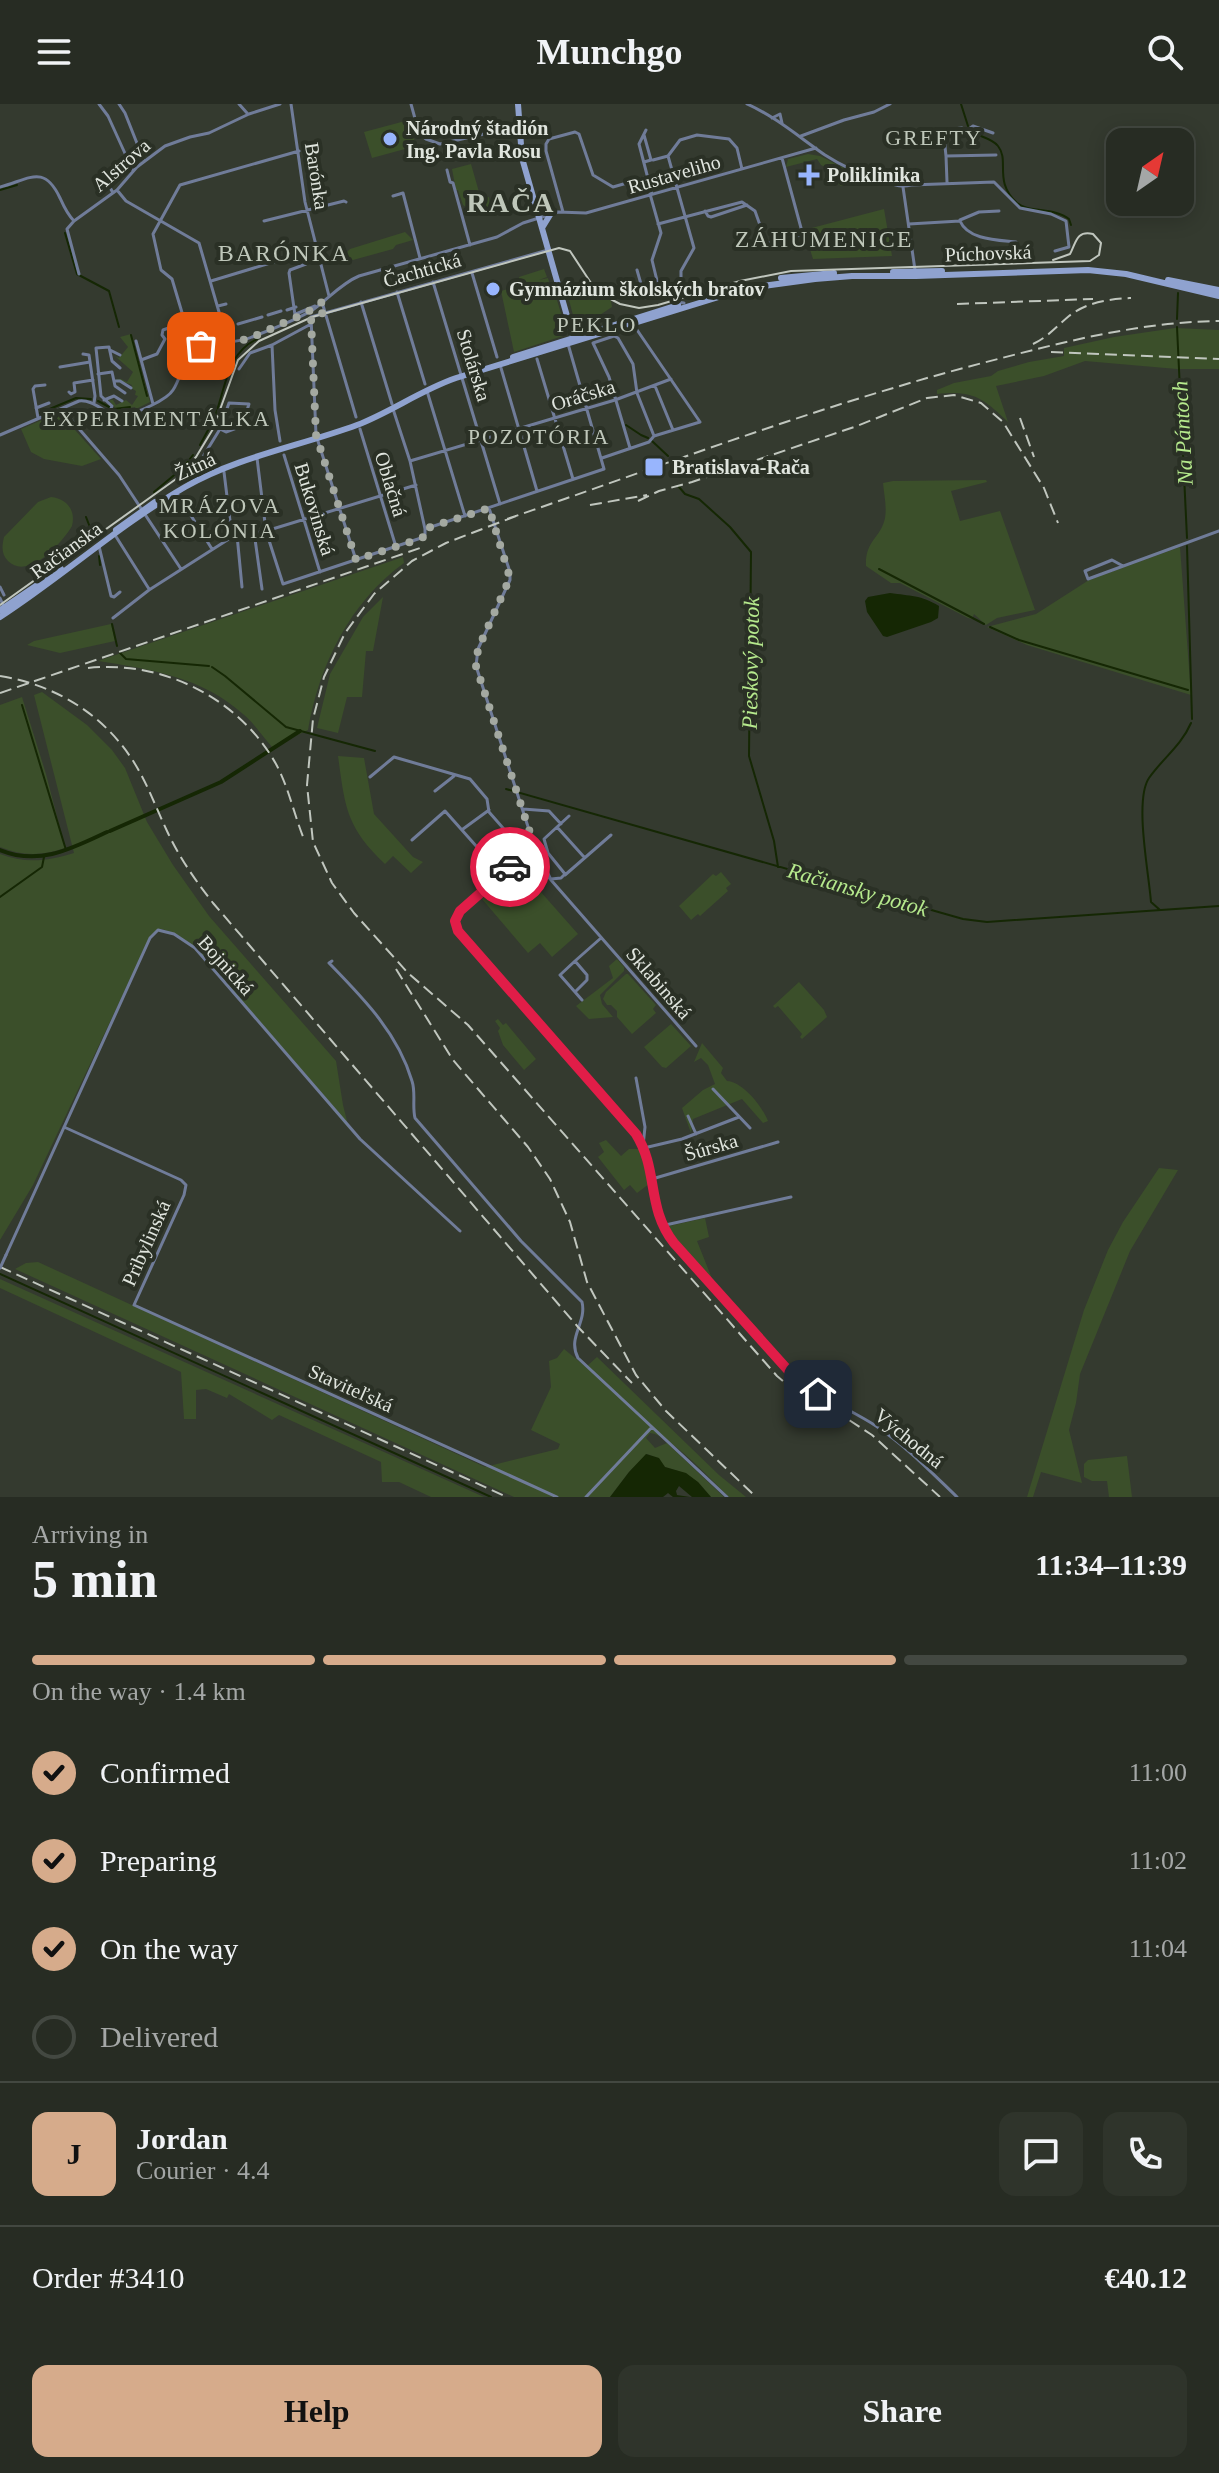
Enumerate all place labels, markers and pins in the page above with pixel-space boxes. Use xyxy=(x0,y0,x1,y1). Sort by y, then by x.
place label: Národný štadión Ing. Pavla Rosu xyxy=(406,117,548,163)
marker: Národný štadión Ing. Pavla Rosu xyxy=(381,130,399,148)
marker: Poliklinika xyxy=(798,164,820,186)
place label: Poliklinika xyxy=(827,164,920,186)
place label: Gymnázium školských bratov xyxy=(509,278,765,301)
marker: Gymnázium školských bratov xyxy=(484,280,502,298)
pin xyxy=(167,312,235,380)
marker: Bratislava-Rača xyxy=(643,456,665,478)
place label: Bratislava-Rača xyxy=(672,456,810,478)
pin xyxy=(784,1360,852,1428)

